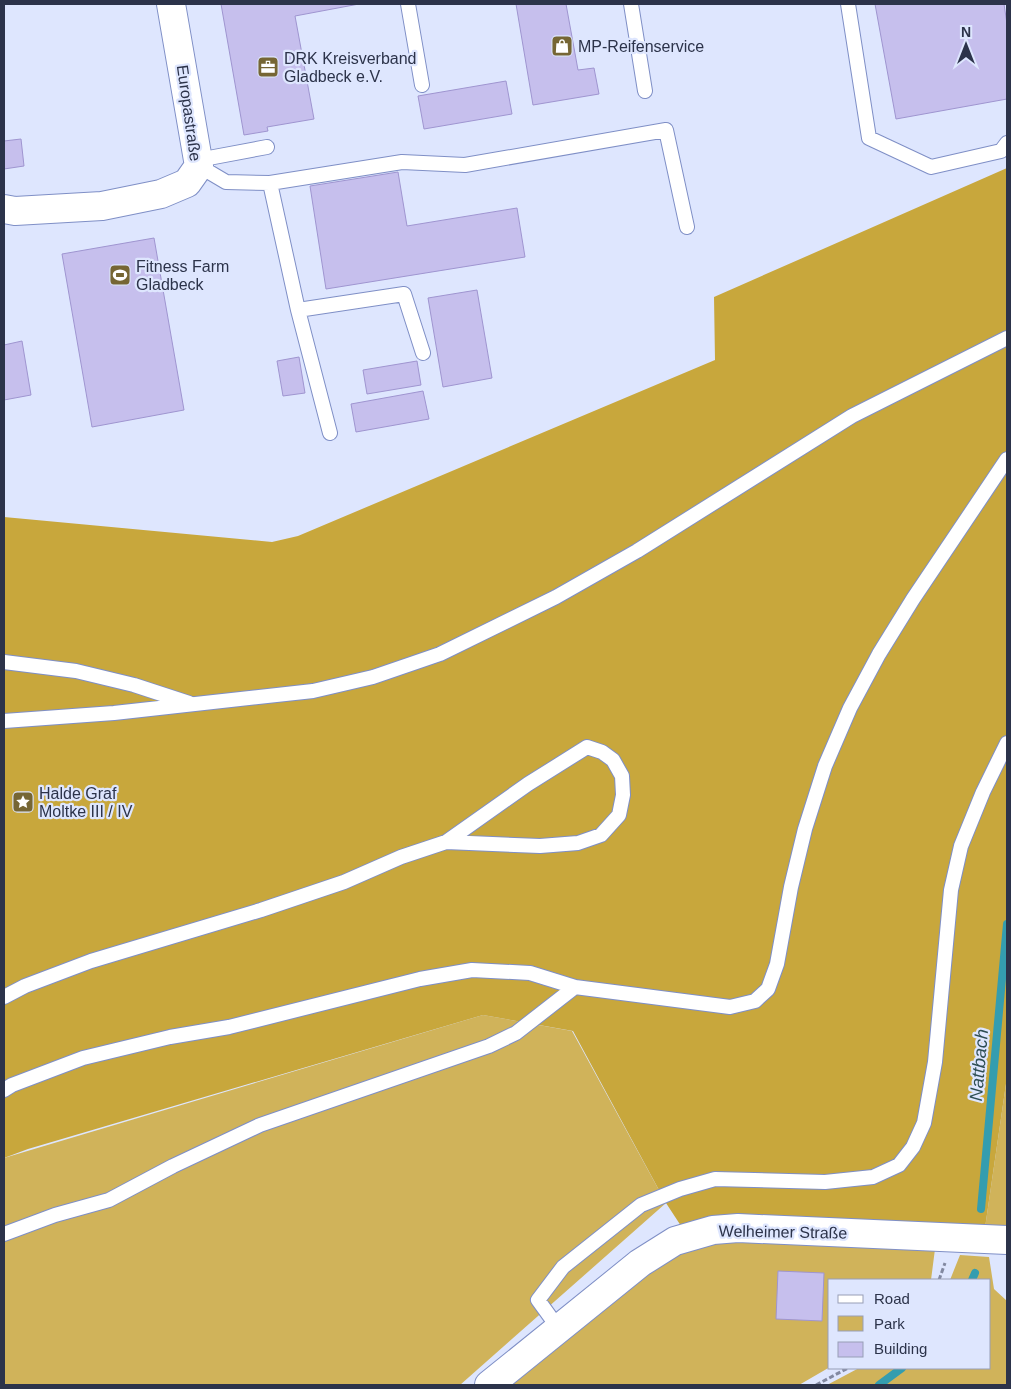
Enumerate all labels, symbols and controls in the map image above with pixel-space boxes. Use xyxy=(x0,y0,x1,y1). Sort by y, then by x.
north arrow xyxy=(941,20,991,70)
text: N xyxy=(961,24,971,40)
shop icon: MP-Reifenservice xyxy=(550,34,574,58)
place label: MP-Reifenservice xyxy=(578,38,704,55)
place label: DRK Kreisverband Gladbeck e.V. xyxy=(284,50,417,85)
office icon: DRK Kreisverband Gladbeck e.V. xyxy=(256,55,280,79)
street label: Europastraße xyxy=(174,64,204,162)
place label: Fitness Farm Gladbeck xyxy=(136,258,229,293)
sports icon: Fitness Farm Gladbeck xyxy=(108,263,132,287)
place label: Halde Graf Moltke III / IV xyxy=(39,785,133,820)
place icon: Halde Graf Moltke III / IV xyxy=(11,790,35,814)
water label: Nattbach xyxy=(966,1028,992,1102)
street label: Welheimer Straße xyxy=(719,1222,848,1242)
legend xyxy=(828,1279,991,1369)
text: Road xyxy=(874,1290,910,1307)
text: Park xyxy=(874,1315,905,1332)
text: Building xyxy=(874,1340,927,1357)

